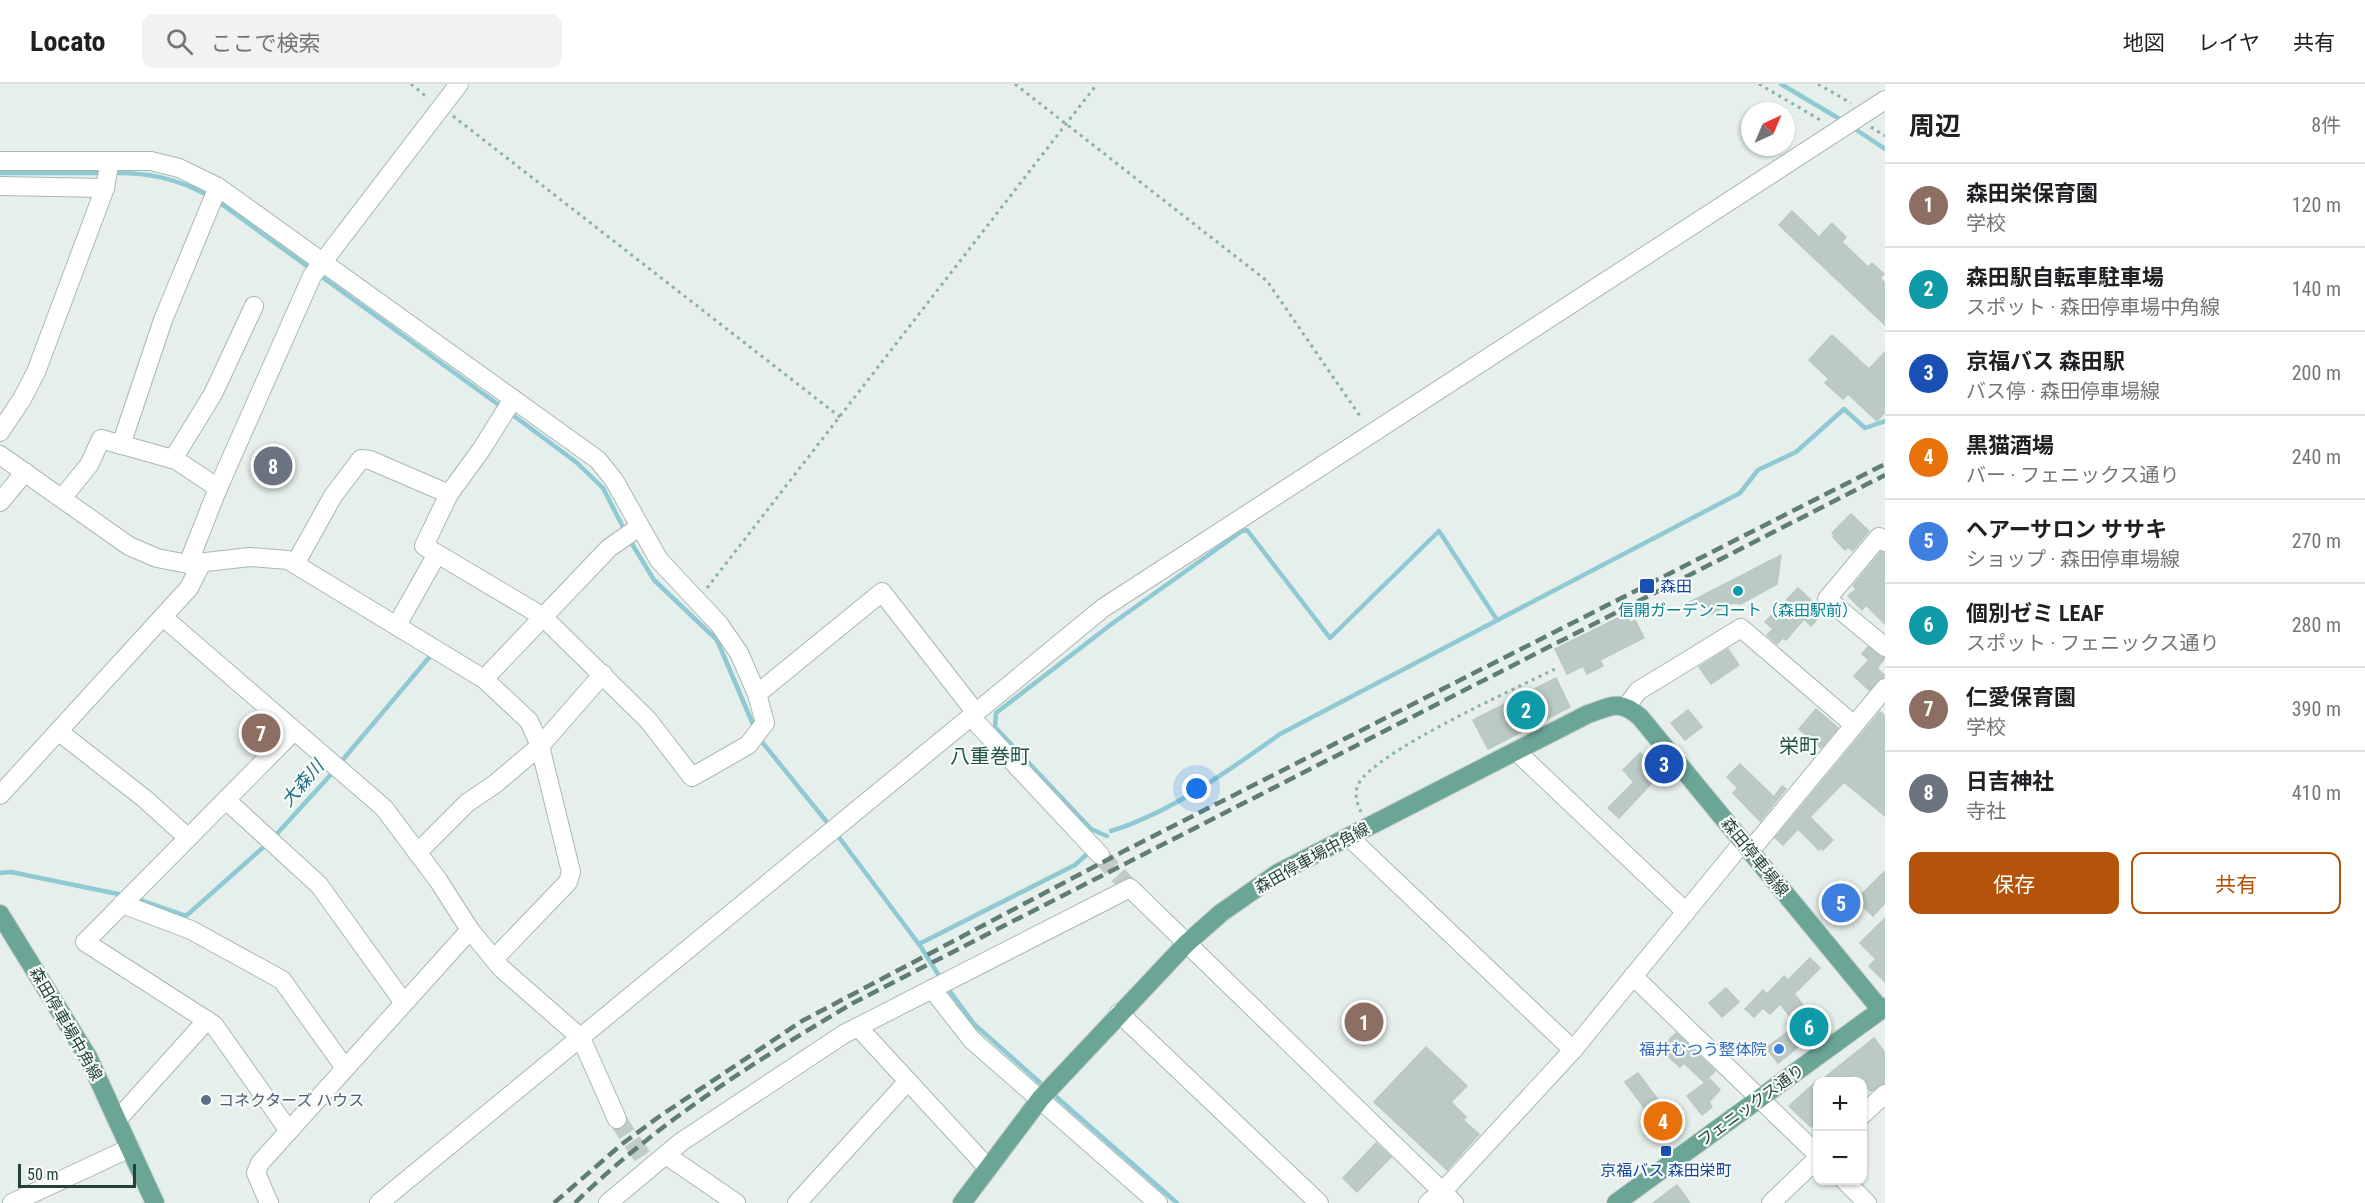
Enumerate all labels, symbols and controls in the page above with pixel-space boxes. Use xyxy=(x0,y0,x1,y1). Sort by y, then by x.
search box xyxy=(142,14,562,68)
text: Locato xyxy=(30,25,106,58)
icon: search xyxy=(163,25,196,58)
text: ここで検索 xyxy=(211,31,321,56)
text: 地図 xyxy=(2123,31,2165,55)
text: レイヤ xyxy=(2198,31,2260,55)
text: 共有 xyxy=(2293,31,2335,55)
north arrow xyxy=(1741,102,1795,156)
text: 周辺 xyxy=(1909,111,1961,141)
text: 8件 xyxy=(2311,113,2341,137)
text: 森田栄保育園 xyxy=(1966,181,2098,206)
text: 1 xyxy=(1923,193,1934,217)
text: 120 m xyxy=(2292,193,2341,217)
text: 学校 xyxy=(1966,211,2006,235)
text: 森田駅自転車駐車場 xyxy=(1966,265,2164,290)
text: 2 xyxy=(1923,277,1934,301)
text: 140 m xyxy=(2292,277,2341,301)
text: スポット · 森田停車場中角線 xyxy=(1966,295,2220,319)
text: 京福バス 森田駅 xyxy=(1966,349,2125,374)
text: 3 xyxy=(1923,361,1934,385)
text: 200 m xyxy=(2292,361,2341,385)
text: バス停 · 森田停車場線 xyxy=(1966,379,2160,403)
text: 黒猫酒場 xyxy=(1966,433,2054,458)
pin: 8 xyxy=(254,444,292,488)
text: 4 xyxy=(1923,445,1934,469)
text: 240 m xyxy=(2292,445,2341,469)
text: バー · フェニックス通り xyxy=(1966,463,2179,487)
text: ヘアーサロン ササキ xyxy=(1966,517,2167,542)
text: 5 xyxy=(1923,529,1934,553)
text: 270 m xyxy=(2292,529,2341,553)
text: ショップ · 森田停車場線 xyxy=(1966,547,2180,571)
marker: 森田 xyxy=(1638,577,1656,595)
place label: 森田 xyxy=(1660,577,1692,596)
marker: 信開ガーデンコート（森田駅前） xyxy=(1731,584,1745,598)
place label: 信開ガーデンコート（森田駅前） xyxy=(1618,601,1858,620)
text: 個別ゼミ LEAF xyxy=(1966,601,2104,626)
text: 6 xyxy=(1923,613,1934,637)
text: 280 m xyxy=(2292,613,2341,637)
text: スポット · フェニックス通り xyxy=(1966,631,2219,655)
text: 仁愛保育園 xyxy=(1966,685,2076,710)
pin: 2 xyxy=(1506,688,1546,732)
text: 7 xyxy=(1923,697,1934,721)
text: 390 m xyxy=(2292,697,2341,721)
pin: 7 xyxy=(242,710,280,756)
text: 学校 xyxy=(1966,715,2006,739)
district label: 栄町 xyxy=(1779,734,1819,758)
pin: 3 xyxy=(1644,742,1684,786)
district label: 八重巻町 xyxy=(950,744,1030,768)
water label: 大森川 xyxy=(276,754,329,810)
text: 日吉神社 xyxy=(1966,769,2054,794)
your location xyxy=(1182,774,1211,803)
text: 8 xyxy=(1923,781,1934,805)
text: 410 m xyxy=(2292,781,2341,805)
text: 寺社 xyxy=(1966,799,2006,823)
street label: 森田停車場線 xyxy=(1717,814,1793,900)
street label: 森田停車場中角線 xyxy=(1251,819,1373,897)
button: 保存 xyxy=(1909,852,2119,914)
button: 共有 xyxy=(2131,852,2341,914)
pin: 5 xyxy=(1822,880,1860,926)
street label: 森田停車場中角線 xyxy=(26,964,106,1084)
pin: 1 xyxy=(1344,1000,1384,1044)
pin: 6 xyxy=(1790,1004,1828,1050)
place label: 福井むつう整体院 xyxy=(1639,1040,1767,1059)
marker: 福井むつう整体院 xyxy=(1772,1042,1786,1056)
street label: フェニックス通り xyxy=(1694,1060,1808,1150)
map controls xyxy=(1813,1077,1867,1185)
button: + xyxy=(1813,1077,1867,1131)
place label: コネクターズ ハウス xyxy=(218,1091,364,1110)
marker: コネクターズ ハウス xyxy=(199,1093,213,1107)
pin: 4 xyxy=(1644,1098,1682,1144)
button: − xyxy=(1813,1131,1867,1185)
marker: 京福バス 森田栄町 xyxy=(1659,1144,1673,1158)
scale bar xyxy=(18,1161,136,1188)
place label: 京福バス 森田栄町 xyxy=(1600,1161,1732,1180)
text: 50 m xyxy=(27,1165,59,1184)

